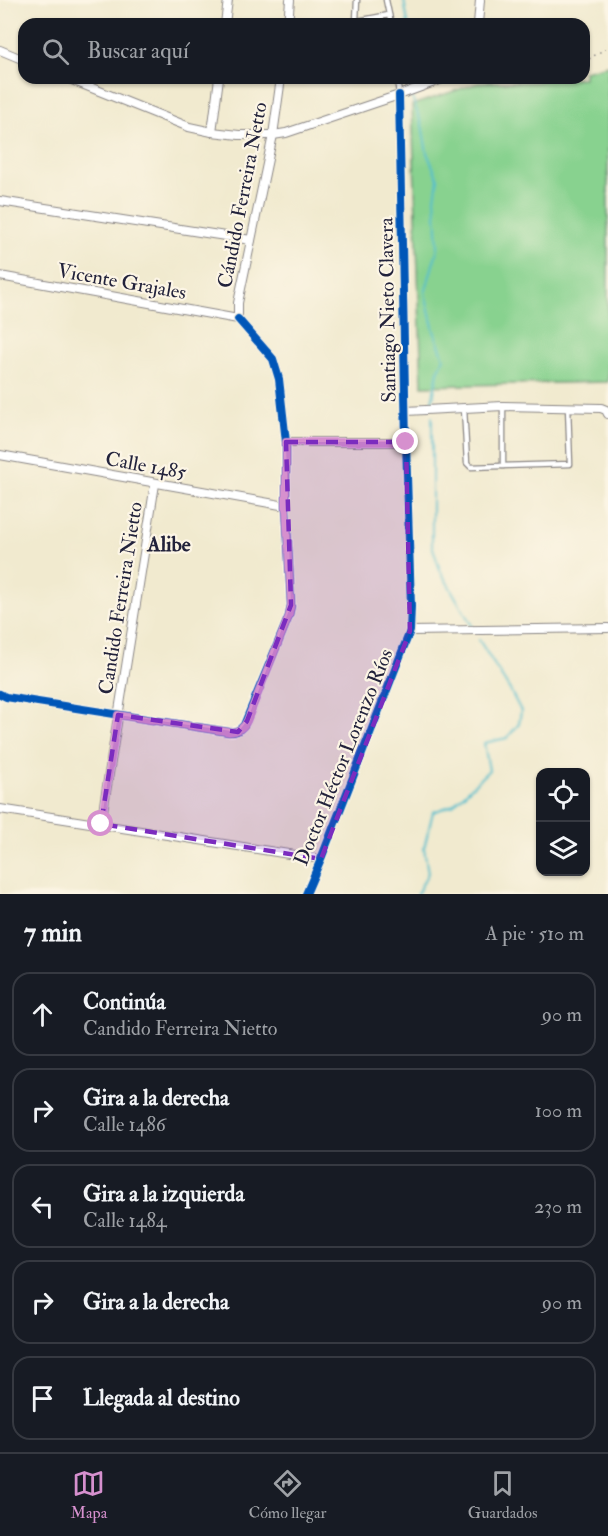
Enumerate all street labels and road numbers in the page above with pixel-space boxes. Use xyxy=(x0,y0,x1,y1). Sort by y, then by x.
street label: Cándido Ferreira Netto xyxy=(212,100,273,290)
street label: Santiago Nieto Clavera xyxy=(373,216,402,403)
street label: Vicente Grajales xyxy=(55,258,189,305)
street label: Calle 1485 xyxy=(104,446,188,485)
street label: Candido Ferreira Nietto xyxy=(93,500,148,696)
street label: Doctor Héctor Lorenzo Ríos xyxy=(288,645,399,869)

